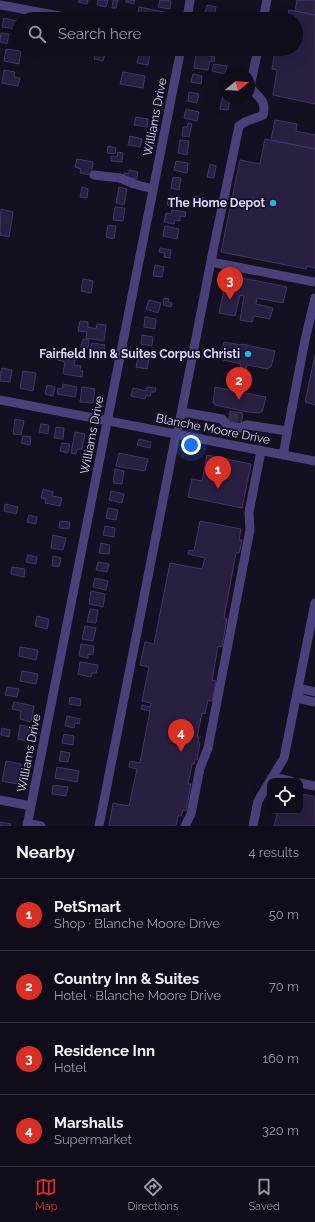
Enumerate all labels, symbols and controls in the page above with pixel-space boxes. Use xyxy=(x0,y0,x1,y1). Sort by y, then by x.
search box xyxy=(12,12,303,56)
icon: search xyxy=(26,23,48,45)
text: Search here xyxy=(58,25,141,43)
north arrow xyxy=(219,68,255,104)
street label: Williams Drive xyxy=(141,77,169,157)
place label: The Home Depot xyxy=(168,196,265,210)
marker: The Home Depot xyxy=(268,198,278,208)
pin: 3 xyxy=(217,267,243,300)
place label: Fairfield Inn & Suites Corpus Christi xyxy=(39,347,240,361)
marker: Fairfield Inn & Suites Corpus Christi xyxy=(243,349,253,359)
pin: 2 xyxy=(226,367,252,400)
street label: Williams Drive xyxy=(78,395,106,475)
street label: Blanche Moore Drive xyxy=(155,411,271,447)
your location xyxy=(181,435,201,455)
pin: 1 xyxy=(205,456,231,489)
street label: Williams Drive xyxy=(15,713,43,793)
pin: 4 xyxy=(168,719,194,752)
map controls xyxy=(267,778,303,814)
button: locate xyxy=(267,778,303,814)
text: Nearby xyxy=(16,842,75,862)
text: 4 results xyxy=(248,845,299,860)
text: PetSmart xyxy=(54,898,121,916)
text: 1 xyxy=(26,907,32,922)
text: 50 m xyxy=(269,907,299,922)
text: Shop · Blanche Moore Drive xyxy=(54,916,220,931)
text: Country Inn & Suites xyxy=(54,970,199,988)
text: 2 xyxy=(25,979,33,994)
text: 70 m xyxy=(269,979,299,994)
text: Hotel · Blanche Moore Drive xyxy=(54,988,221,1003)
text: Residence Inn xyxy=(54,1042,155,1060)
text: 3 xyxy=(25,1051,33,1066)
text: 160 m xyxy=(262,1051,299,1066)
text: Hotel xyxy=(54,1060,87,1075)
text: Marshalls xyxy=(54,1114,123,1132)
text: 4 xyxy=(25,1123,33,1138)
text: 320 m xyxy=(262,1123,299,1138)
text: Supermarket xyxy=(54,1132,132,1147)
tab: Map xyxy=(35,1176,57,1213)
tab: Directions xyxy=(128,1176,178,1213)
tab: Saved xyxy=(248,1176,280,1213)

